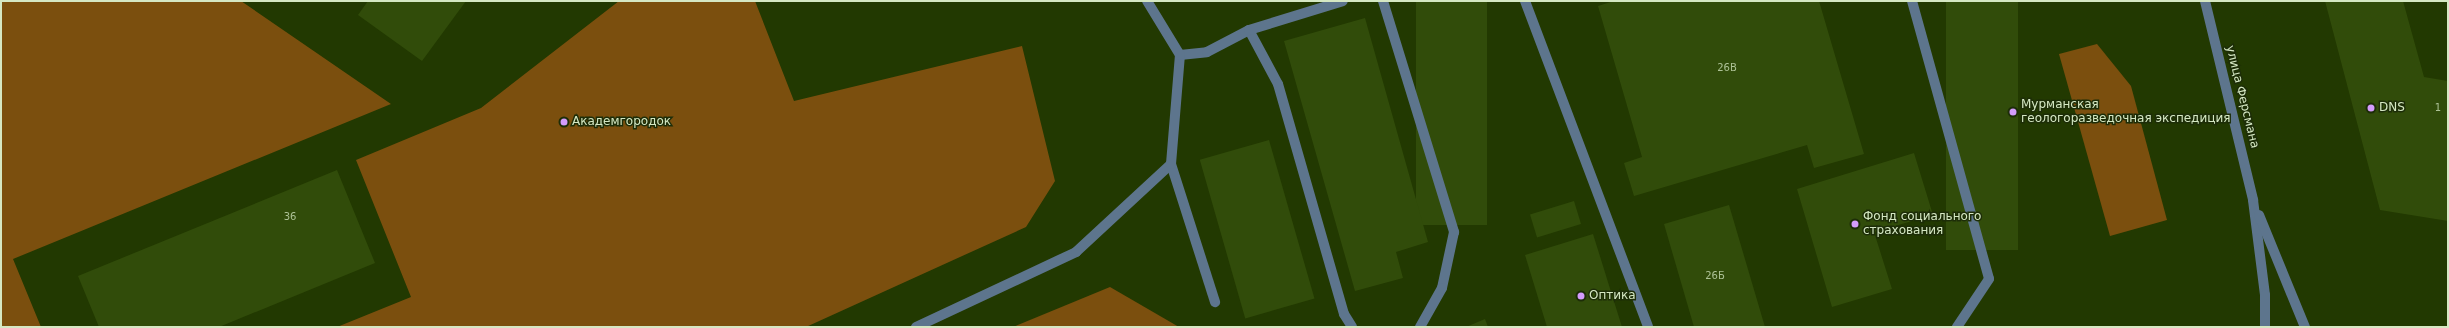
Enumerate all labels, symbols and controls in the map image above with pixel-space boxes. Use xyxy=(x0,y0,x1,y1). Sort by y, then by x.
street label: улица Ферсмана xyxy=(2222,44,2262,150)
house number: 26В xyxy=(1717,62,1737,74)
place label: Мурманская геологоразведочная экспедиция xyxy=(2021,98,2230,126)
place label: DNS xyxy=(2379,101,2405,115)
house number: 1 xyxy=(2435,102,2441,114)
marker: DNS xyxy=(2366,103,2376,113)
marker: Мурманская геологоразведочная экспедиция xyxy=(2008,107,2018,117)
place label: Академгородок xyxy=(572,115,671,129)
marker: Академгородок xyxy=(559,117,569,127)
place label: Фонд социального страхования xyxy=(1863,210,1981,238)
house number: 36 xyxy=(284,211,296,223)
marker: Фонд социального страхования xyxy=(1850,219,1860,229)
house number: 26Б xyxy=(1705,270,1725,282)
place label: Оптика xyxy=(1589,289,1636,303)
marker: Оптика xyxy=(1576,291,1586,301)

